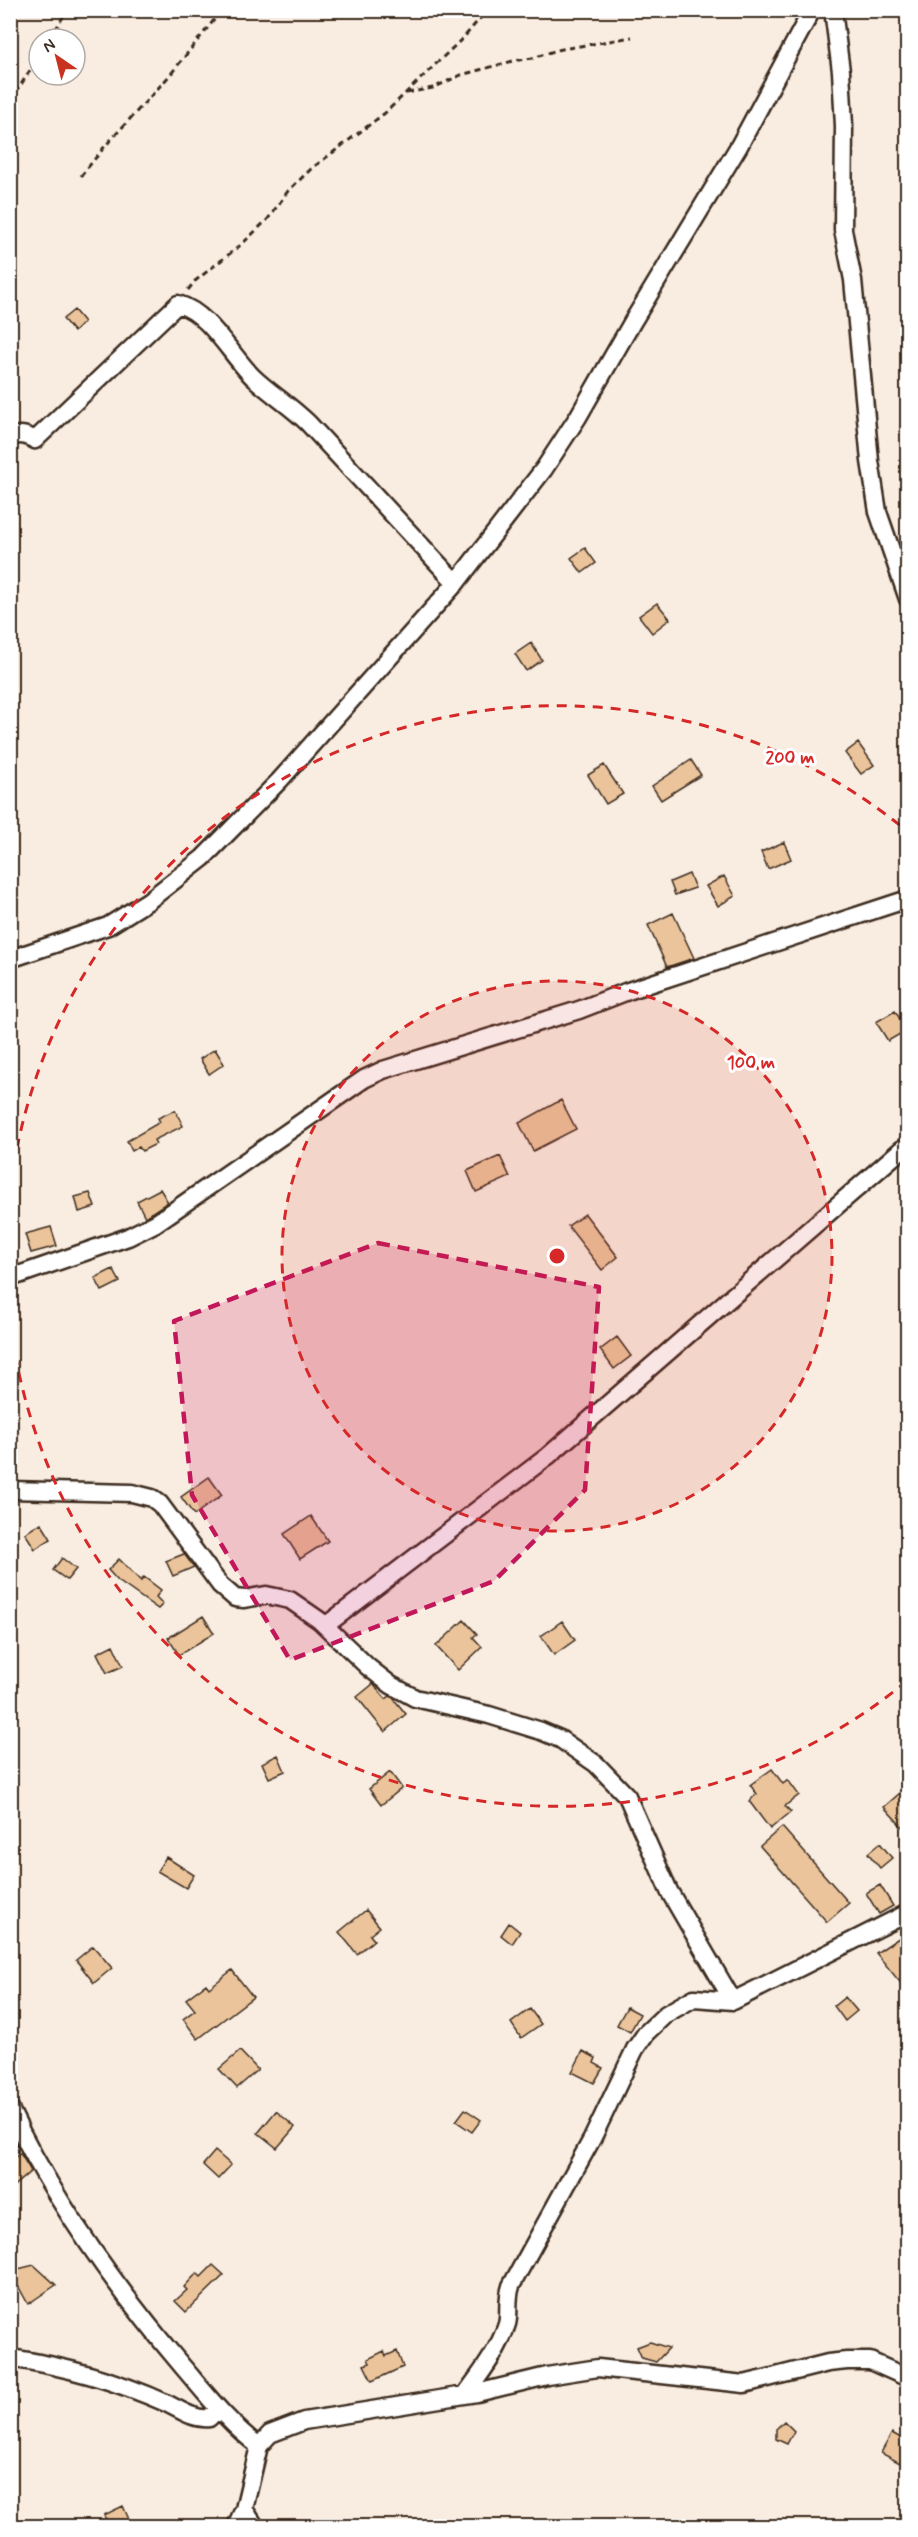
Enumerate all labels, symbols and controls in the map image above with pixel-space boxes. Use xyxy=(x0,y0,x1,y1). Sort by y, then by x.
north arrow xyxy=(27,27,87,87)
text: N xyxy=(39,34,60,58)
text: 200 m xyxy=(765,746,815,770)
text: 100 m xyxy=(727,1051,775,1075)
centre of rings xyxy=(547,1246,567,1266)

